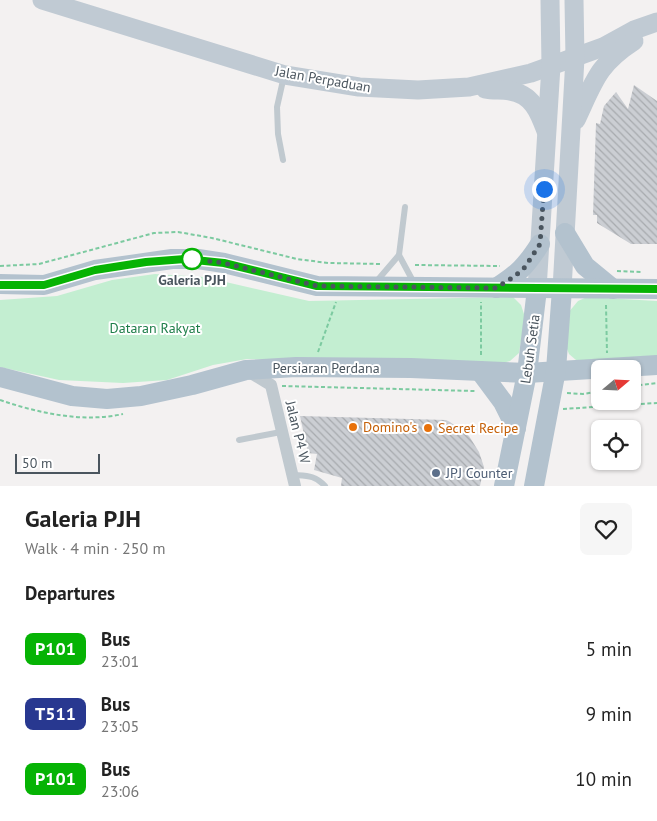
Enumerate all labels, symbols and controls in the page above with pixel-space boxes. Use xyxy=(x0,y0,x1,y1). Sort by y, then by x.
street label: Jalan Perpaduan xyxy=(273,62,372,96)
your location xyxy=(532,177,557,202)
marker: Galeria PJH xyxy=(181,248,203,270)
place label: Galeria PJH xyxy=(158,271,226,289)
street label: Lebuh Setia xyxy=(516,313,544,385)
park label: Dataran Rakyat xyxy=(110,319,201,337)
street label: Persiaran Perdana xyxy=(272,359,380,377)
north arrow xyxy=(591,360,641,410)
map controls xyxy=(591,360,641,470)
street label: Jalan P4 W xyxy=(281,398,315,466)
place label: Domino's xyxy=(363,418,417,436)
place label: Secret Recipe xyxy=(438,419,518,437)
button: locate xyxy=(591,420,641,470)
marker: Domino's xyxy=(347,421,359,433)
marker: Secret Recipe xyxy=(422,422,434,434)
scale bar xyxy=(15,451,100,474)
text: 50 m xyxy=(22,454,52,472)
place label: JPJ Counter xyxy=(445,464,513,482)
marker: JPJ Counter xyxy=(430,467,442,479)
text: Galeria PJH xyxy=(25,503,141,534)
button: heart xyxy=(580,503,632,555)
text: Walk · 4 min · 250 m xyxy=(25,538,165,558)
text: Departures xyxy=(25,581,115,605)
text: Bus xyxy=(101,627,130,651)
text: P101 xyxy=(35,637,76,660)
text: 5 min xyxy=(586,637,632,661)
text: 23:01 xyxy=(101,651,139,671)
text: Bus xyxy=(101,692,130,716)
text: T511 xyxy=(35,702,76,725)
text: 9 min xyxy=(586,702,632,726)
text: 23:05 xyxy=(101,716,139,736)
text: Bus xyxy=(101,757,130,781)
text: P101 xyxy=(35,767,76,790)
text: 10 min xyxy=(575,767,632,791)
text: 23:06 xyxy=(101,781,139,801)

